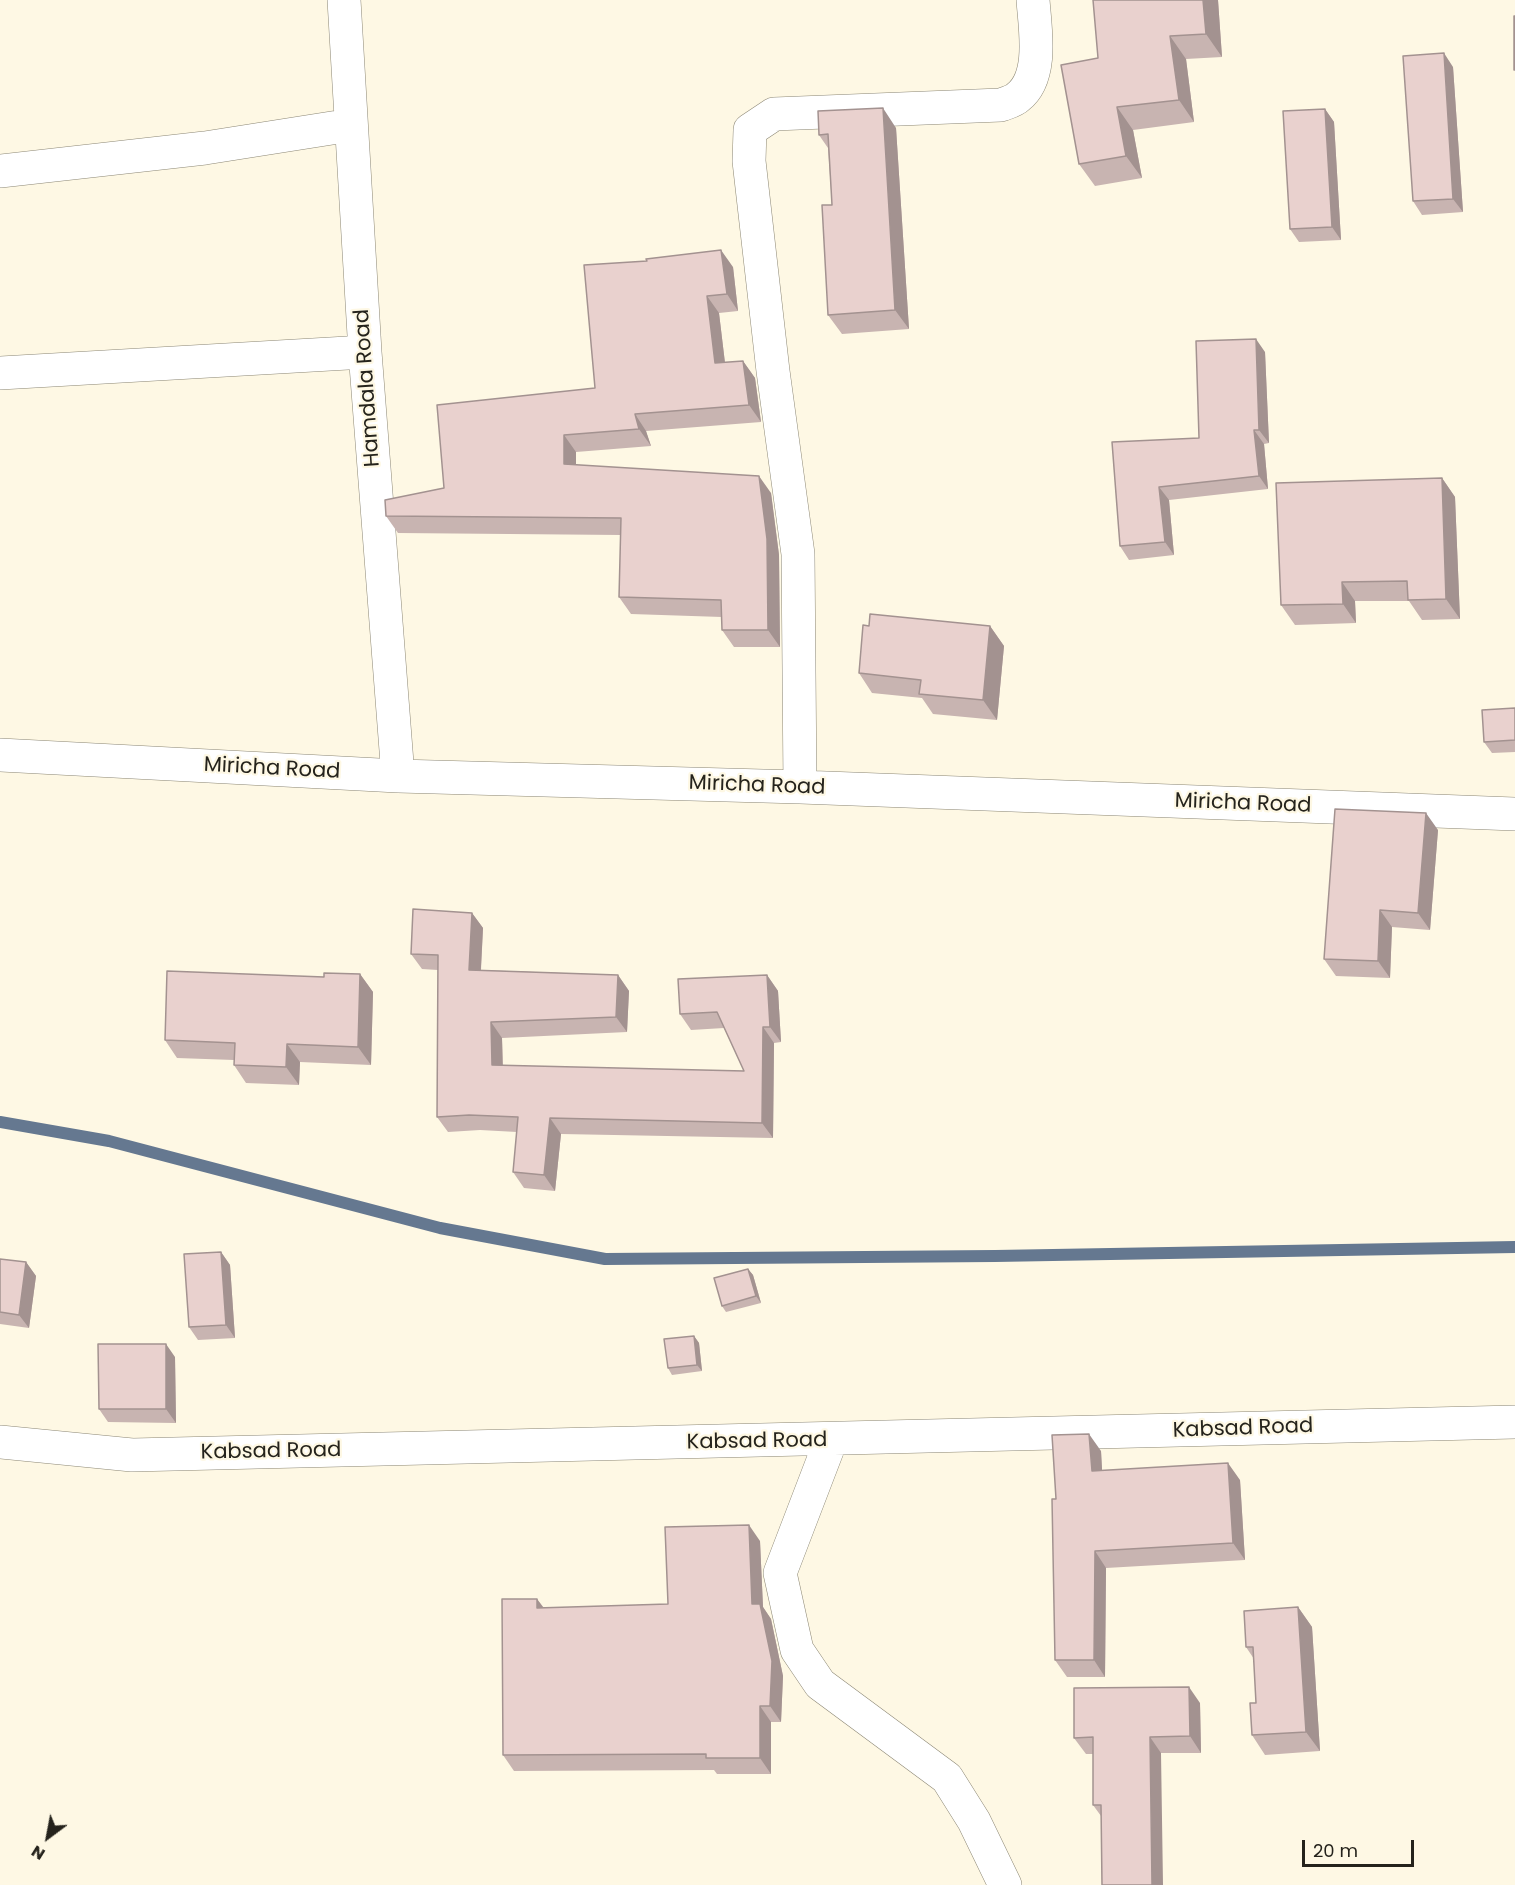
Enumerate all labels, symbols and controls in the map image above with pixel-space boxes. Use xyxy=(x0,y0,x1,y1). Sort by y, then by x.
street label: Hamdala Road xyxy=(350,308,386,468)
street label: Miricha Road xyxy=(203,753,341,785)
street label: Miricha Road xyxy=(688,771,826,801)
street label: Miricha Road xyxy=(1174,789,1312,819)
street label: Kabsad Road xyxy=(1172,1414,1314,1444)
street label: Kabsad Road xyxy=(687,1428,827,1456)
street label: Kabsad Road xyxy=(201,1438,341,1466)
north arrow xyxy=(18,1807,78,1867)
scale bar xyxy=(1305,1828,1418,1866)
text: 20 m xyxy=(1313,1838,1358,1863)
text: N xyxy=(27,1840,49,1866)

